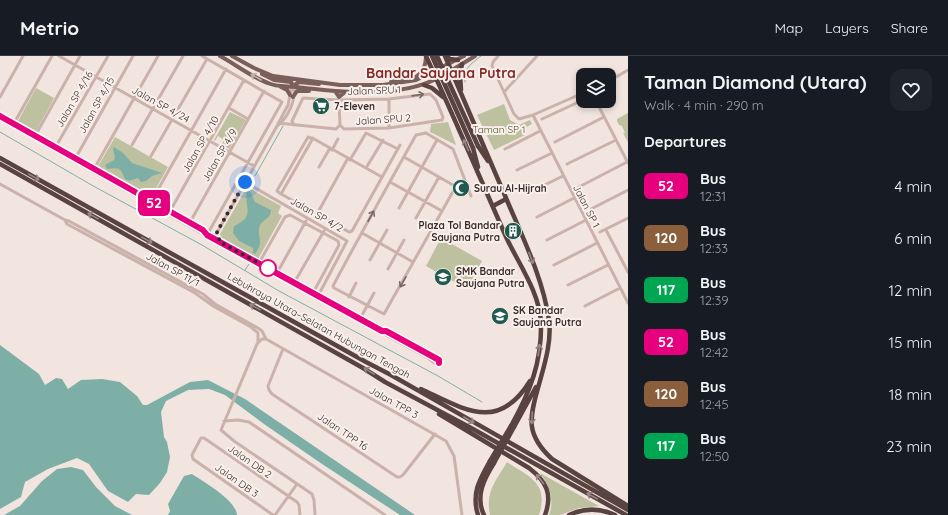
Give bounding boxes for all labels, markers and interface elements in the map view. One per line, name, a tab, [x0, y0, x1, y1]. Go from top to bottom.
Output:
text: Metrio	[20, 16, 79, 40]
text: Map	[774, 19, 803, 37]
text: Layers	[825, 19, 869, 37]
text: Share	[891, 19, 928, 37]
district label: Bandar Saujana Putra	[366, 64, 516, 82]
street label: Jalan SP 4/16	[53, 68, 96, 130]
map controls	[576, 68, 616, 108]
button: layers	[576, 68, 616, 108]
button: heart	[890, 69, 932, 111]
text: Taman Diamond (Utara)	[644, 70, 867, 94]
one-way arrow	[250, 72, 262, 80]
street label: Jalan SP 4/15	[76, 75, 117, 136]
street label: Jalan SP 4/24	[130, 83, 192, 126]
street label: Jalan SPU 1	[347, 83, 401, 98]
one-way arrow	[411, 91, 424, 99]
supermarket icon: 7-Eleven	[311, 96, 331, 116]
text: Walk · 4 min · 290 m	[644, 97, 764, 113]
place label: 7-Eleven	[334, 100, 375, 113]
street label: Jalan SPU 2	[355, 111, 412, 128]
street label: Jalan SP 4/10	[179, 114, 222, 175]
park label: Taman SP 1	[473, 123, 525, 136]
street label: Jalan SP 4/9	[199, 126, 240, 184]
text: Departures	[644, 132, 726, 151]
one-way arrow	[461, 139, 469, 151]
text: Bus	[700, 169, 726, 188]
your location	[235, 172, 255, 192]
one-way arrow	[28, 174, 40, 181]
text: 52	[658, 177, 674, 195]
text: 4 min	[894, 177, 932, 196]
mosque icon: Surau Al-Hijrah	[451, 178, 471, 198]
place label: Surau Al-Hijrah	[474, 182, 547, 195]
street label: Jalan SP 1	[570, 182, 603, 230]
text: 12:31	[700, 188, 726, 204]
line badge: 52	[136, 190, 172, 216]
text: 52	[146, 194, 162, 212]
street label: Jalan SP 4/2	[288, 194, 346, 235]
one-way arrow	[368, 210, 376, 222]
one-way arrow	[87, 212, 99, 220]
place label: Plaza Tol Bandar Saujana Putra	[419, 219, 501, 244]
building icon: Plaza Tol Bandar Saujana Putra	[503, 221, 523, 241]
text: Bus	[700, 221, 726, 240]
text: 120	[655, 229, 677, 247]
text: 6 min	[894, 229, 932, 248]
one-way arrow	[141, 237, 153, 245]
text: 12:33	[700, 240, 728, 256]
street label: Jalan SP 11/1	[144, 249, 202, 289]
one-way arrow	[527, 251, 535, 263]
unlabelled marker	[259, 259, 277, 277]
place label: SMK Bandar Saujana Putra	[456, 265, 525, 290]
school or university icon: SMK Bandar Saujana Putra	[433, 267, 453, 287]
street label: Lebuhraya Utara–Selatan Hubungan Tengah	[225, 270, 412, 381]
text: Bus	[700, 273, 726, 292]
one-way arrow	[398, 276, 406, 288]
text: 117	[657, 281, 675, 299]
text: 12 min	[888, 281, 932, 300]
text: 12:39	[700, 292, 729, 308]
one-way arrow	[249, 303, 261, 311]
place label: SK Bandar Saujana Putra	[513, 304, 582, 329]
school or university icon: SK Bandar Saujana Putra	[490, 306, 510, 326]
text: Bus	[700, 325, 726, 344]
text: 52	[658, 333, 674, 351]
text: 15 min	[889, 333, 932, 352]
one-way arrow	[535, 344, 543, 357]
text: 12:42	[700, 344, 729, 360]
one-way arrow	[363, 367, 374, 376]
text: Bus	[700, 377, 726, 396]
street label: Jalan TPP 3	[367, 384, 421, 421]
text: 120	[655, 385, 677, 403]
text: 18 min	[889, 385, 932, 404]
text: 12:45	[700, 396, 728, 412]
street label: Jalan TPP 16	[315, 410, 371, 453]
one-way arrow	[528, 411, 536, 424]
one-way arrow	[463, 416, 475, 424]
text: Bus	[700, 429, 726, 448]
text: 117	[657, 437, 675, 455]
text: 23 min	[886, 437, 932, 456]
street label: Jalan DB 2	[225, 442, 275, 482]
text: 12:50	[700, 448, 729, 464]
street label: Jalan DB 3	[212, 461, 261, 500]
one-way arrow	[536, 473, 545, 484]
one-way arrow	[586, 492, 598, 499]

